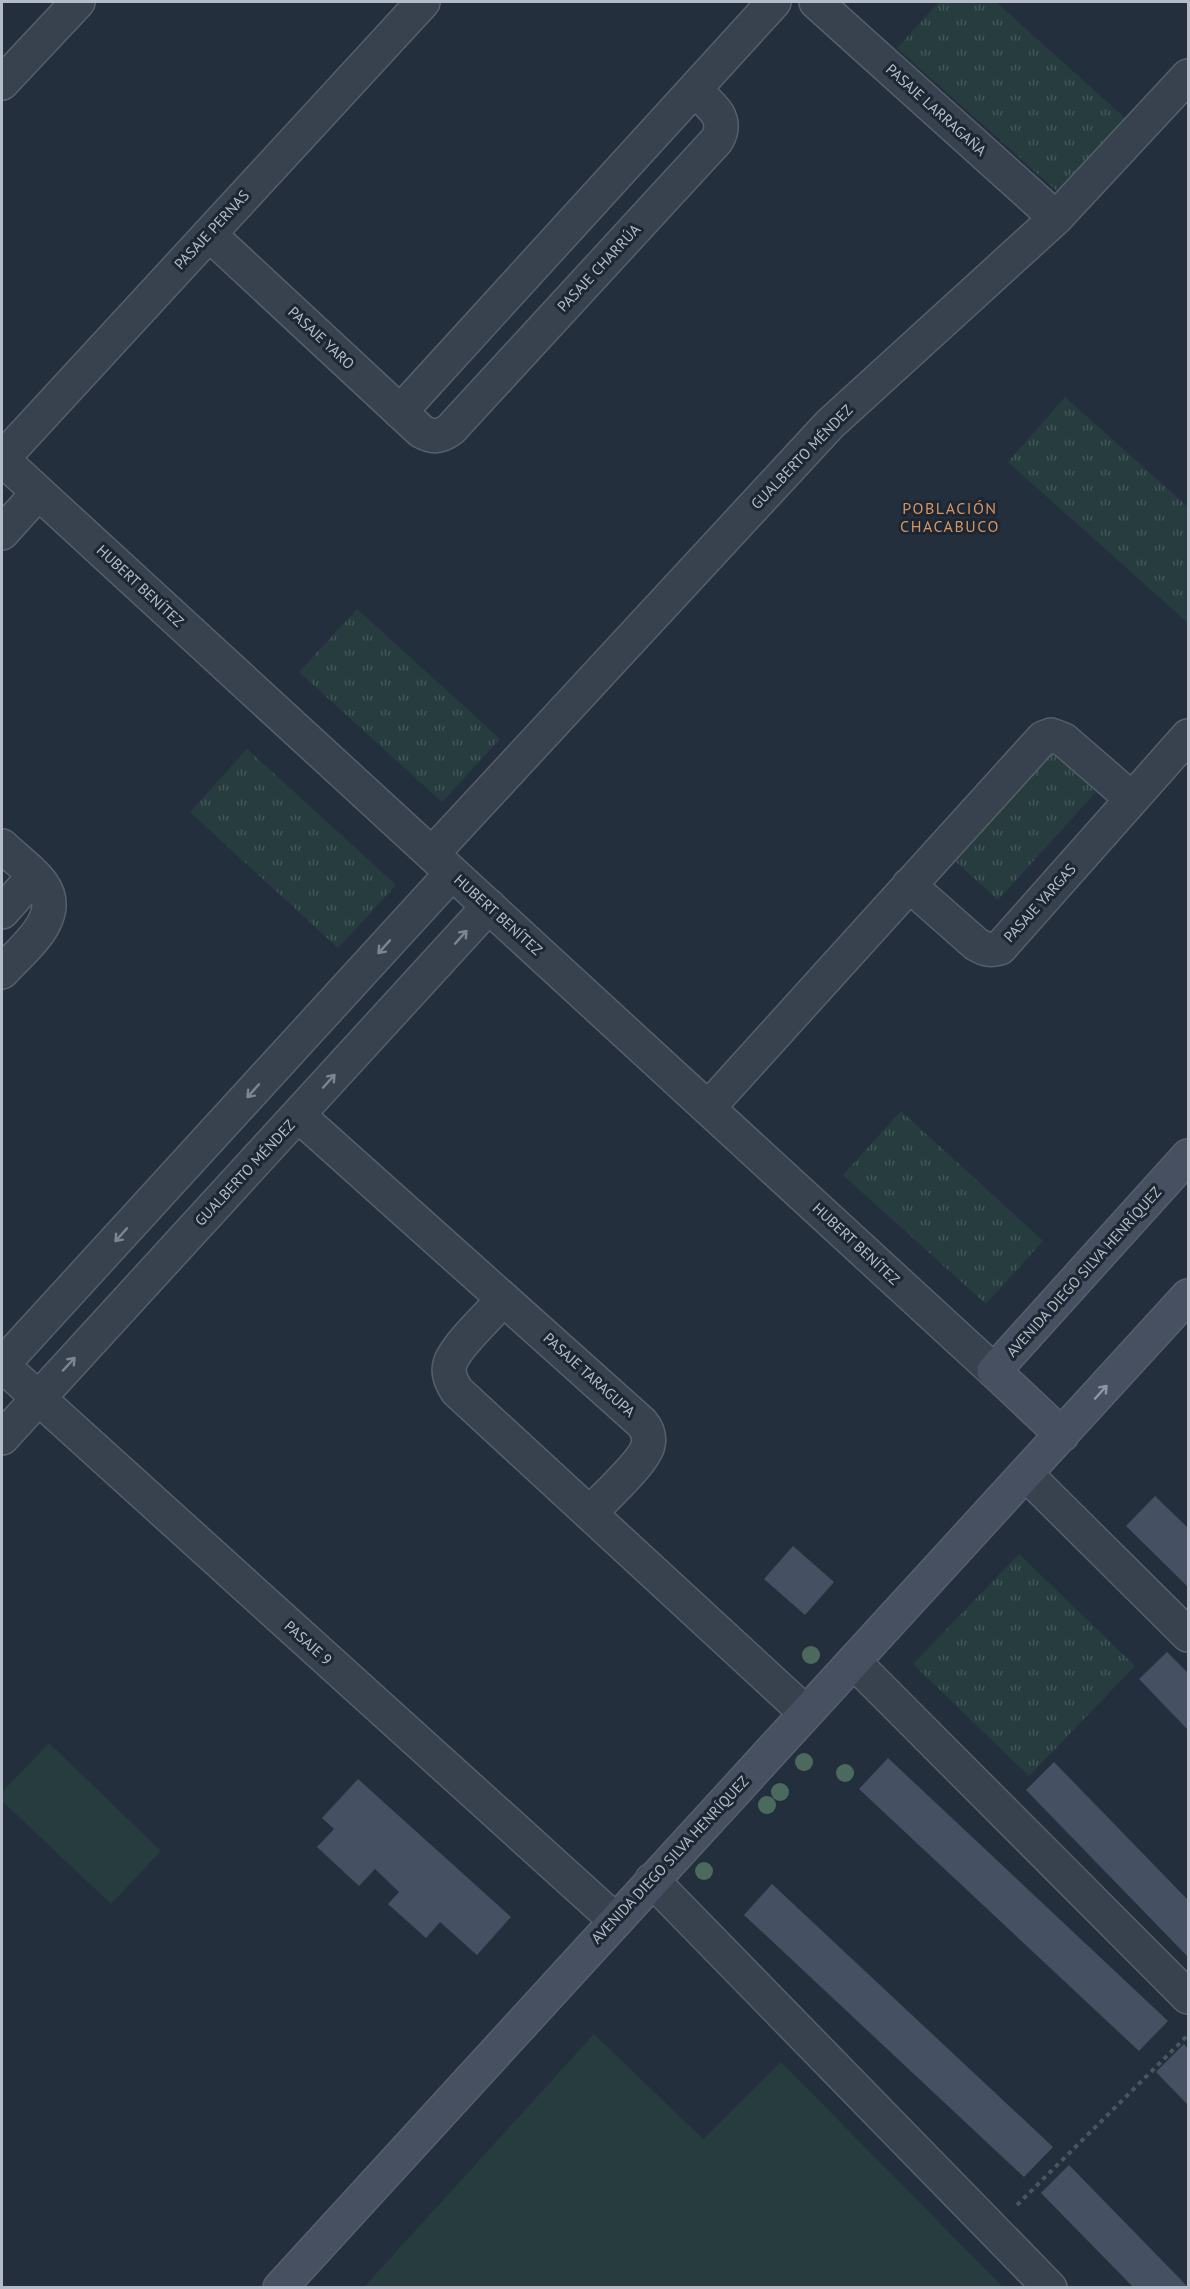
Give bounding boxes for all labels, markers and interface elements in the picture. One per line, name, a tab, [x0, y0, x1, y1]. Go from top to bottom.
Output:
street label: PASAJE LARRAGAÑA	[882, 60, 991, 160]
street label: PASAJE PERNAS	[170, 186, 253, 273]
street label: PASAJE CHARRÚA	[553, 220, 644, 316]
street label: PASAJE YARO	[284, 302, 358, 373]
street label: GUALBERTO MÉNDEZ	[747, 400, 856, 513]
district label: POBLACIÓN CHACABUCO	[900, 498, 1000, 536]
street label: HUBERT BENÍTEZ	[93, 540, 188, 631]
street label: PASAJE YARGAS	[999, 859, 1080, 946]
street label: HUBERT BENÍTEZ	[450, 870, 546, 959]
one-way arrow	[453, 930, 468, 945]
one-way arrow	[377, 940, 392, 955]
one-way arrow	[322, 1074, 336, 1089]
one-way arrow	[246, 1083, 260, 1098]
street label: GUALBERTO MÉNDEZ	[191, 1116, 299, 1230]
street label: AVENIDA DIEGO SILVA HENRÍQUEZ	[1002, 1183, 1165, 1361]
street label: HUBERT BENÍTEZ	[809, 1198, 904, 1289]
one-way arrow	[114, 1227, 128, 1242]
street label: PASAJE TARAGUPA	[539, 1328, 639, 1421]
one-way arrow	[62, 1357, 76, 1372]
one-way arrow	[1094, 1384, 1108, 1399]
street label: PASAJE 9	[281, 1616, 336, 1669]
street label: AVENIDA DIEGO SILVA HENRÍQUEZ	[587, 1772, 753, 1948]

